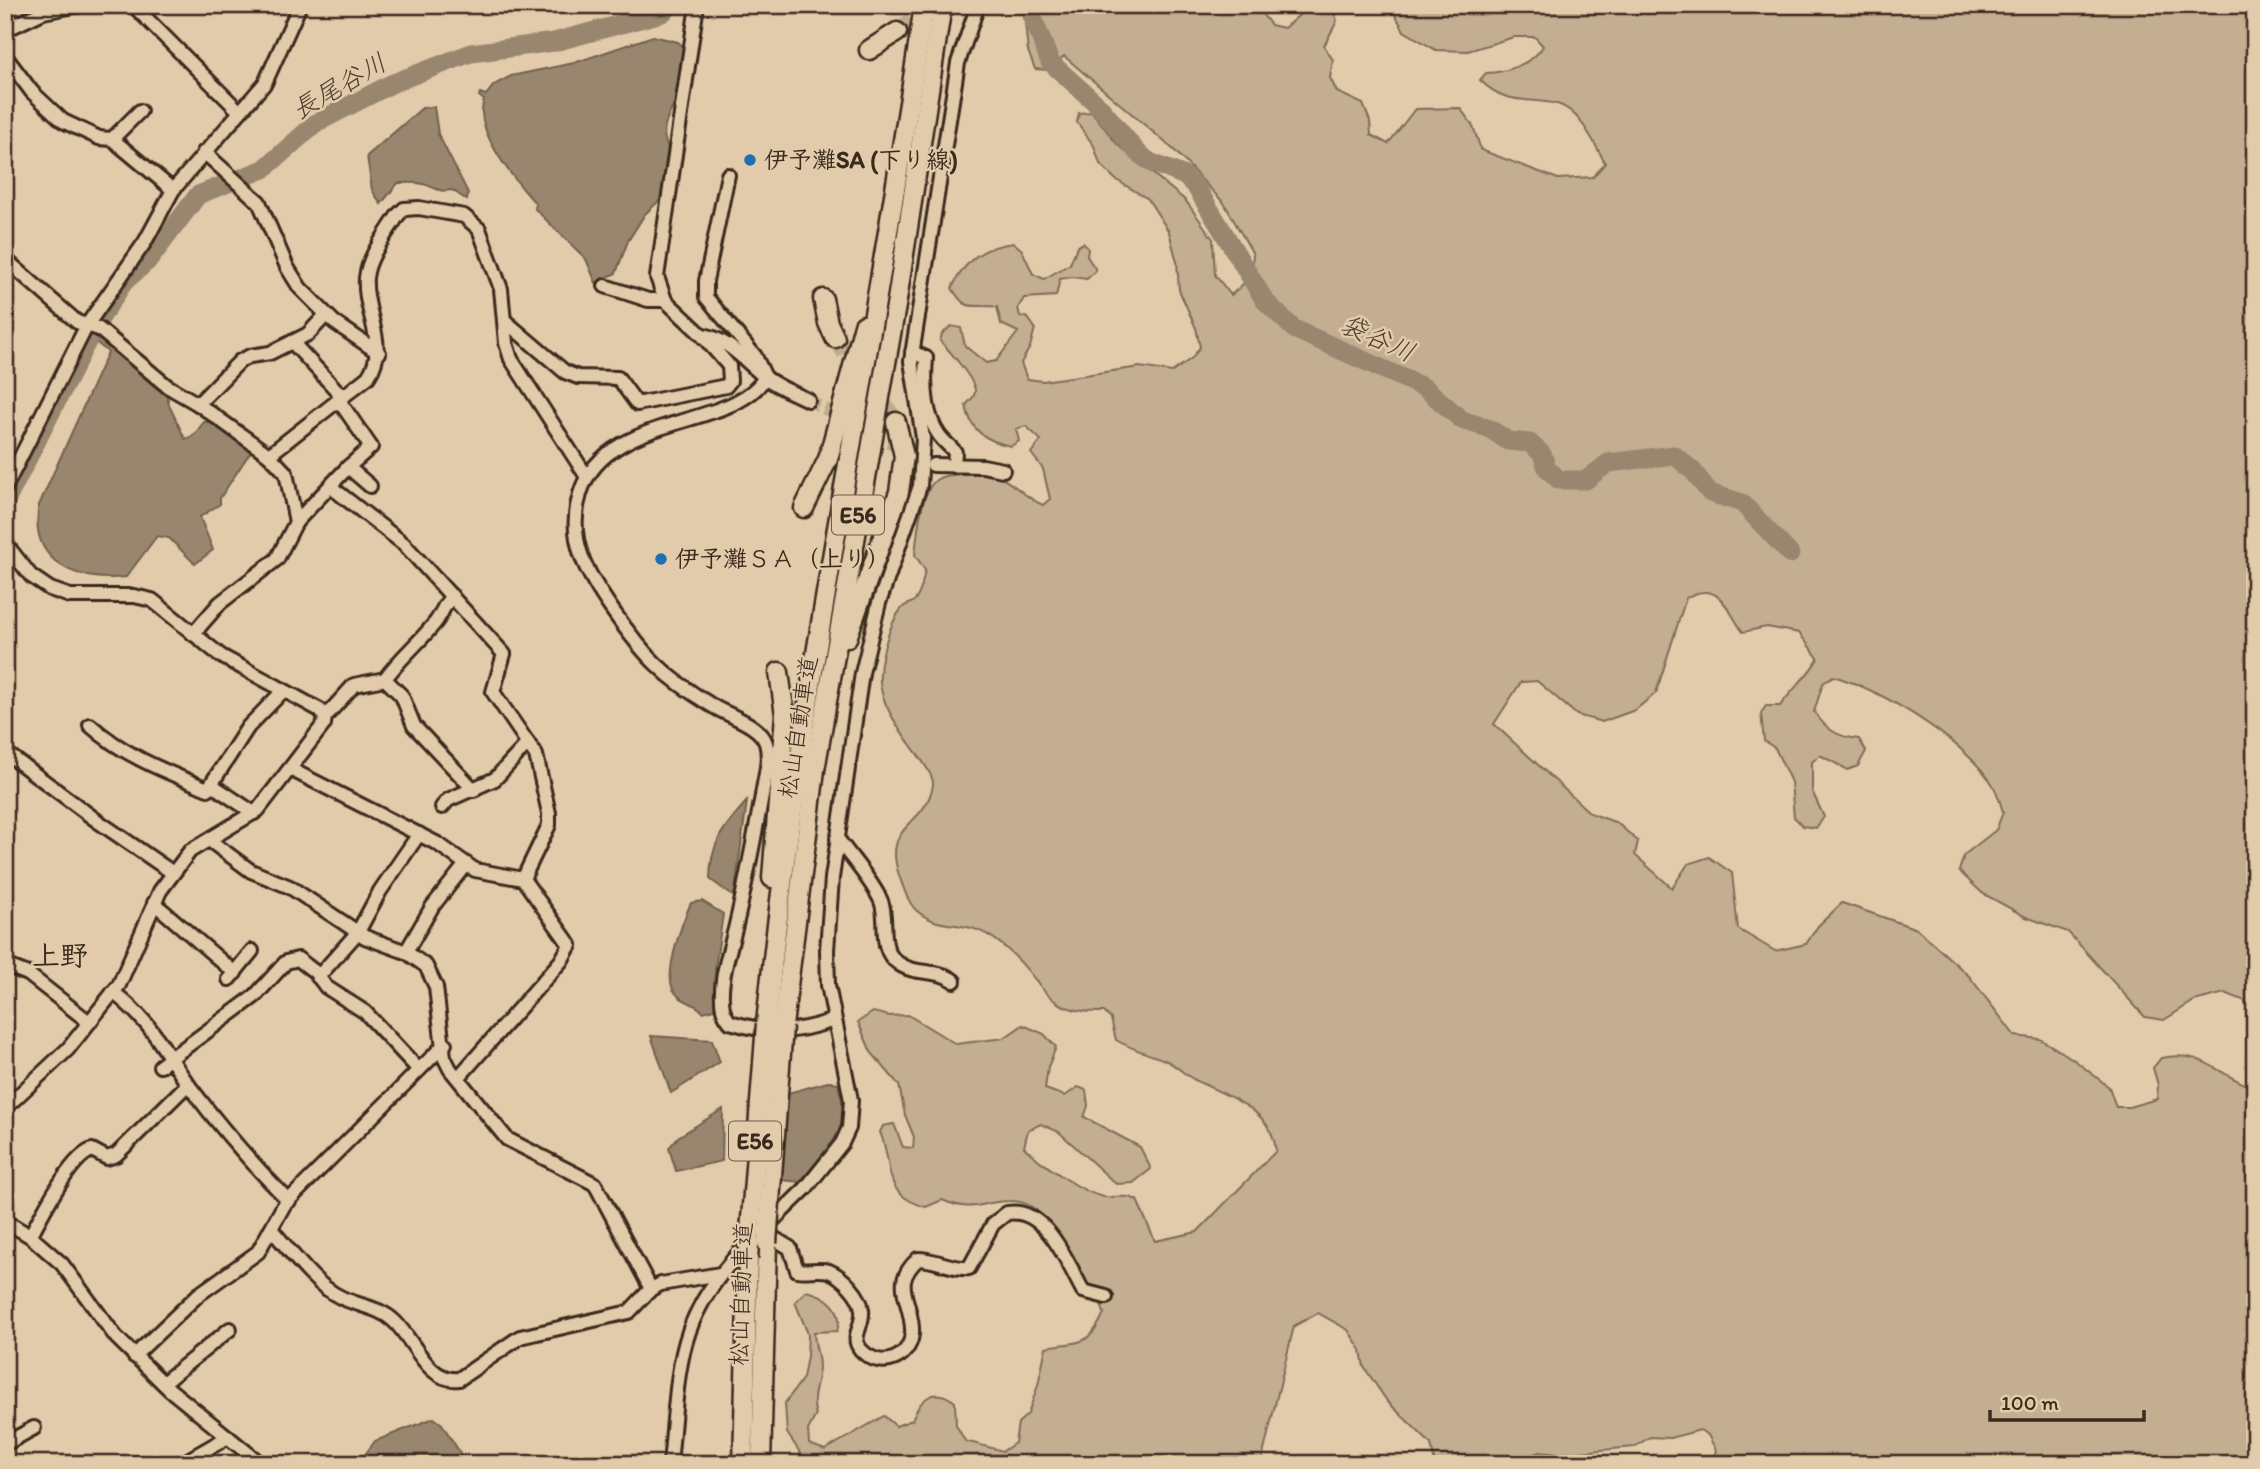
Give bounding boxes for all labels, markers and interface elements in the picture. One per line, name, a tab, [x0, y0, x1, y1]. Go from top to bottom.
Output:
water label: 長尾谷川	[286, 46, 392, 126]
place label: 伊予灘SA (下り線)	[764, 145, 958, 175]
marker: 伊予灘SA (下り線)	[742, 152, 758, 168]
water label: 袋谷川	[1336, 308, 1420, 368]
road number: E56	[832, 495, 884, 534]
place label: 伊予灘ＳＡ（上り）	[675, 544, 891, 573]
marker: 伊予灘ＳＡ（上り）	[653, 551, 669, 567]
street label: 松山自動車道	[772, 654, 823, 800]
district label: 上野	[32, 938, 88, 972]
road number: E56	[729, 1122, 781, 1160]
street label: 松山自動車道	[723, 1222, 758, 1366]
scale bar	[1990, 1378, 2144, 1422]
text: 100 m	[2001, 1390, 2059, 1415]

